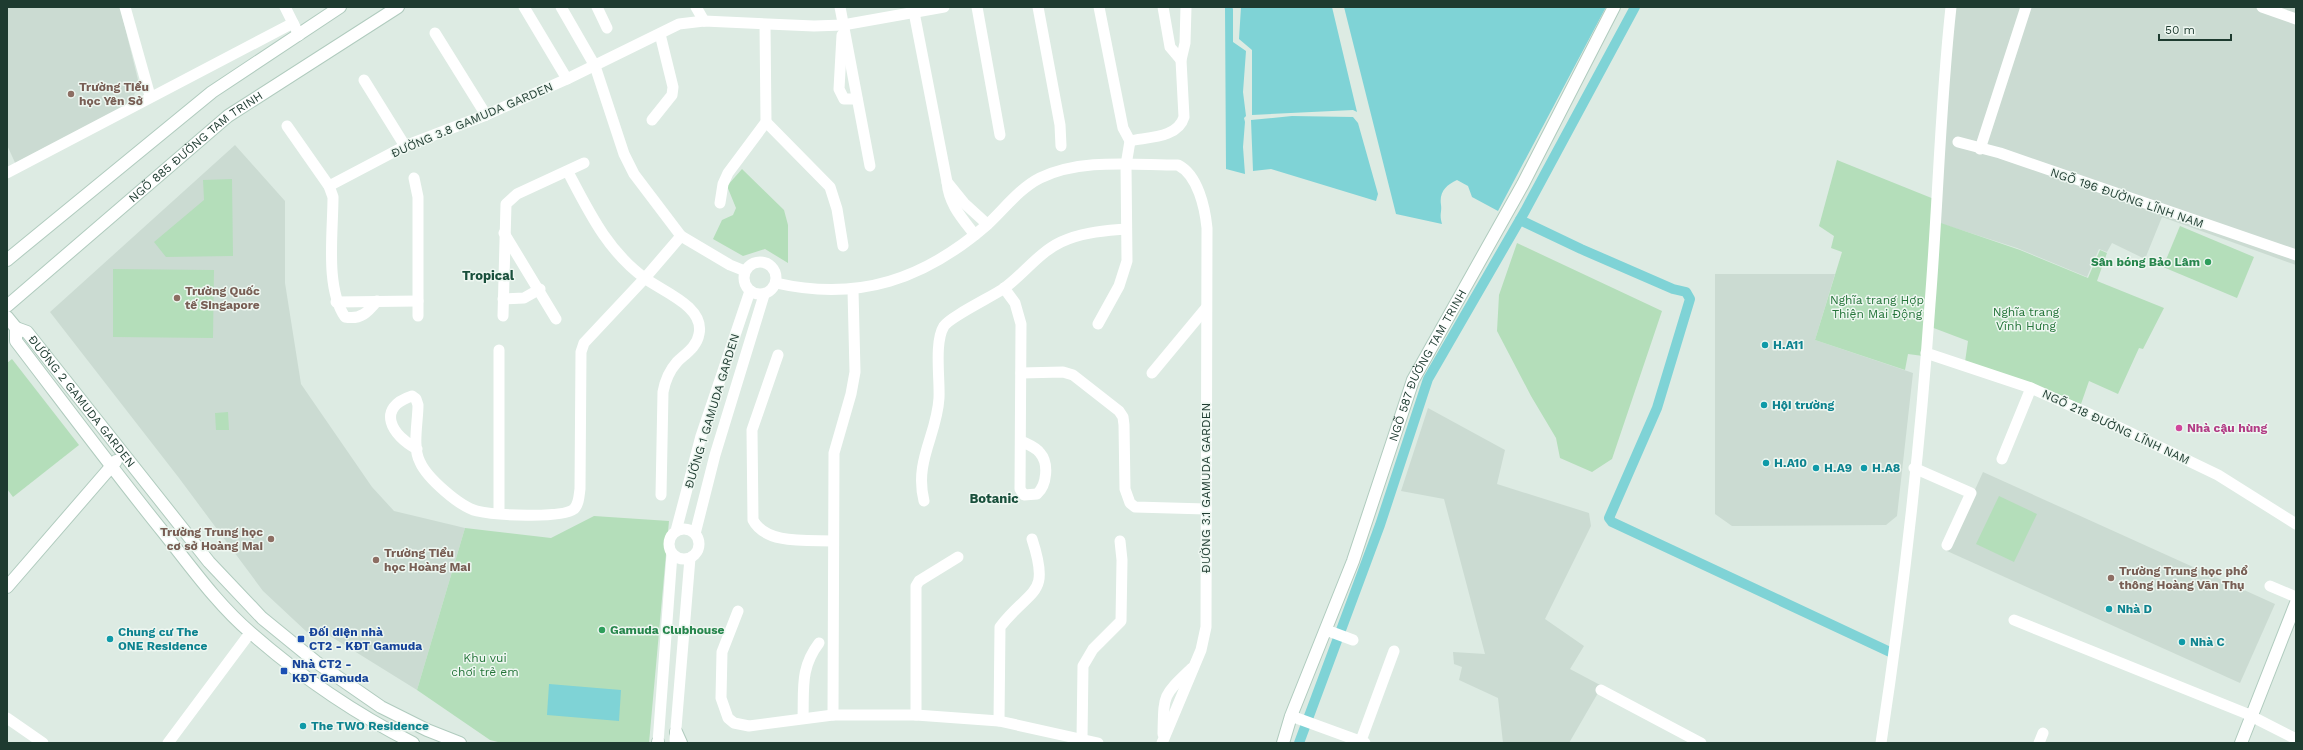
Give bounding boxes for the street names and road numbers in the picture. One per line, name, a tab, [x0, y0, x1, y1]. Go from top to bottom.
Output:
street label: ĐƯỜNG 3.8 GAMUDA GARDEN	[389, 79, 555, 161]
street label: NGÕ 885 ĐƯỜNG TAM TRINH	[126, 89, 265, 205]
street label: NGÕ 196 ĐƯỜNG LĨNH NAM	[2049, 165, 2205, 231]
street label: NGÕ 587 ĐƯỜNG TAM TRINH	[1386, 287, 1469, 443]
street label: ĐƯỜNG 1 GAMUDA GARDEN	[682, 332, 742, 490]
street label: ĐƯỜNG 2 GAMUDA GARDEN	[25, 333, 138, 470]
street label: NGÕ 218 ĐƯỜNG LĨNH NAM	[2040, 387, 2192, 467]
street label: ĐƯỜNG 3.1 GAMUDA GARDEN	[1199, 403, 1213, 573]

